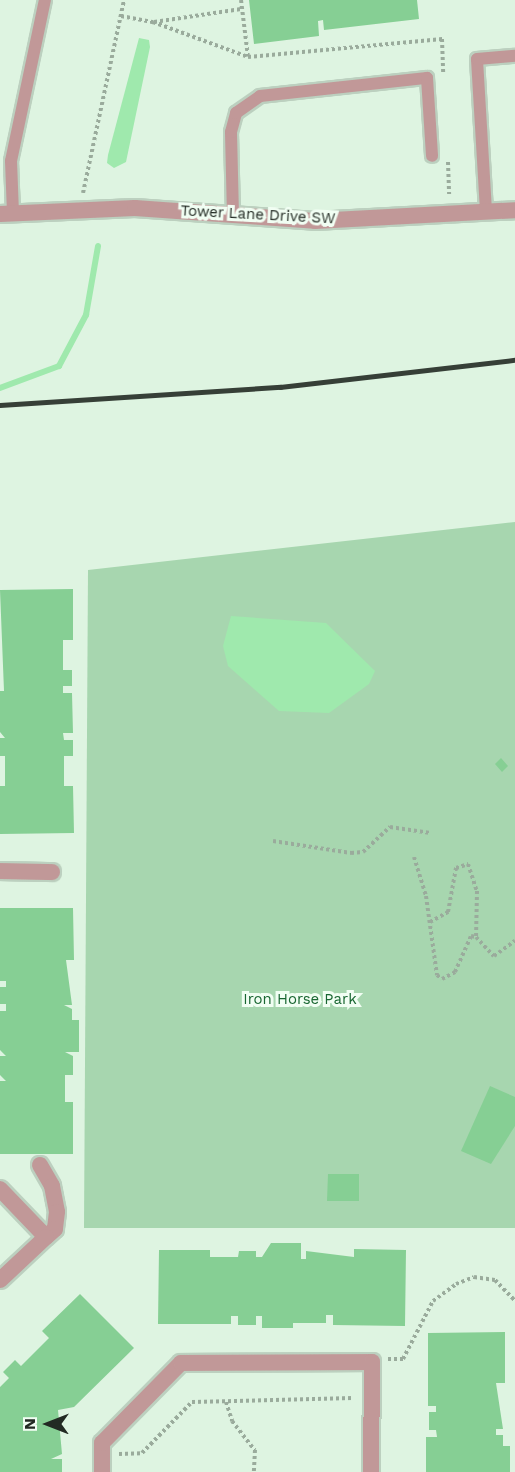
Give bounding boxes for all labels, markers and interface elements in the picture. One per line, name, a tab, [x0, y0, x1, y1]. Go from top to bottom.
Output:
street label: Tower Lane Drive SW	[180, 202, 336, 228]
park label: Iron Horse Park	[243, 991, 357, 1009]
north arrow	[18, 1394, 78, 1454]
text: N	[20, 1418, 39, 1430]

